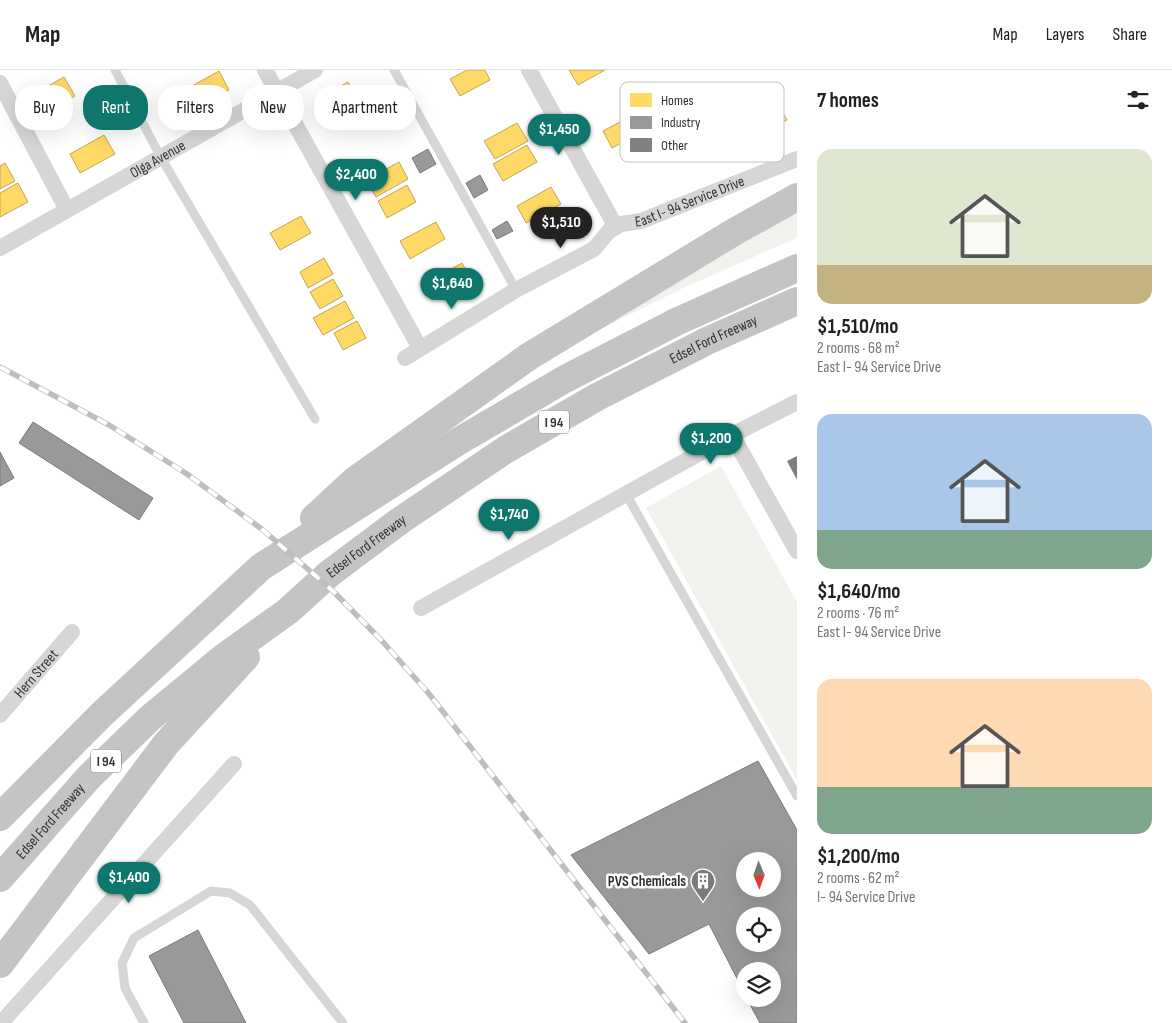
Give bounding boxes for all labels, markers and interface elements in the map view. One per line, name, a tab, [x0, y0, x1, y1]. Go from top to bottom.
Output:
text: Map	[25, 20, 60, 49]
text: Map	[993, 24, 1018, 45]
text: Layers	[1046, 24, 1085, 45]
text: Share	[1113, 24, 1147, 45]
legend	[620, 82, 784, 162]
chip: Buy	[15, 85, 73, 130]
chip: Rent	[83, 85, 148, 130]
chip: Filters	[158, 85, 232, 130]
chip: New	[242, 85, 304, 130]
chip: Apartment	[314, 85, 416, 130]
icon: filters	[1124, 86, 1152, 114]
text: 7 homes	[817, 88, 879, 113]
text: Homes	[661, 92, 694, 109]
pin: $1,450	[518, 114, 600, 156]
text: Industry	[661, 114, 701, 131]
text: $1,450	[539, 120, 579, 139]
street label: Olga Avenue	[127, 136, 189, 183]
text: Other	[661, 137, 688, 154]
pin: $2,400	[315, 158, 397, 201]
text: $2,400	[335, 165, 377, 184]
street label: East I- 94 Service Drive	[634, 172, 747, 232]
icon: home	[940, 181, 1030, 271]
pin: $1,510	[520, 206, 602, 249]
text: $1,510	[541, 213, 581, 232]
pin: $1,640	[411, 268, 493, 310]
text: $1,640	[431, 274, 473, 293]
street label: Edsel Ford Freeway	[667, 311, 761, 368]
text: $1,510/mo	[817, 314, 898, 339]
text: 2 rooms · 68 m²	[817, 339, 900, 358]
text: East I- 94 Service Drive	[817, 358, 941, 377]
road number: I 94	[539, 411, 569, 434]
pin: $1,200	[670, 422, 752, 465]
text: $1,200	[691, 429, 731, 448]
icon: home	[940, 446, 1030, 536]
pin: $1,740	[468, 498, 550, 541]
text: $1,740	[489, 505, 529, 524]
street label: Edsel Ford Freeway	[323, 510, 410, 582]
text: $1,640/mo	[817, 579, 900, 604]
text: 2 rooms · 76 m²	[817, 604, 899, 623]
text: East I- 94 Service Drive	[817, 623, 941, 642]
street label: Hern Street	[10, 645, 63, 702]
icon: home	[940, 711, 1030, 801]
road number: I 94	[91, 749, 121, 772]
street label: Edsel Ford Freeway	[12, 779, 89, 863]
text: $1,200/mo	[817, 844, 900, 869]
north arrow	[736, 852, 781, 898]
map controls	[736, 852, 781, 1007]
pin: $1,400	[88, 862, 170, 904]
text: $1,400	[108, 868, 150, 887]
building icon: PVS Chemicals	[690, 868, 716, 902]
text: 2 rooms · 62 m²	[817, 869, 900, 888]
place label: PVS Chemicals	[608, 872, 686, 891]
text: I- 94 Service Drive	[817, 888, 915, 907]
button: locate	[736, 907, 781, 952]
button: layers	[736, 962, 781, 1007]

